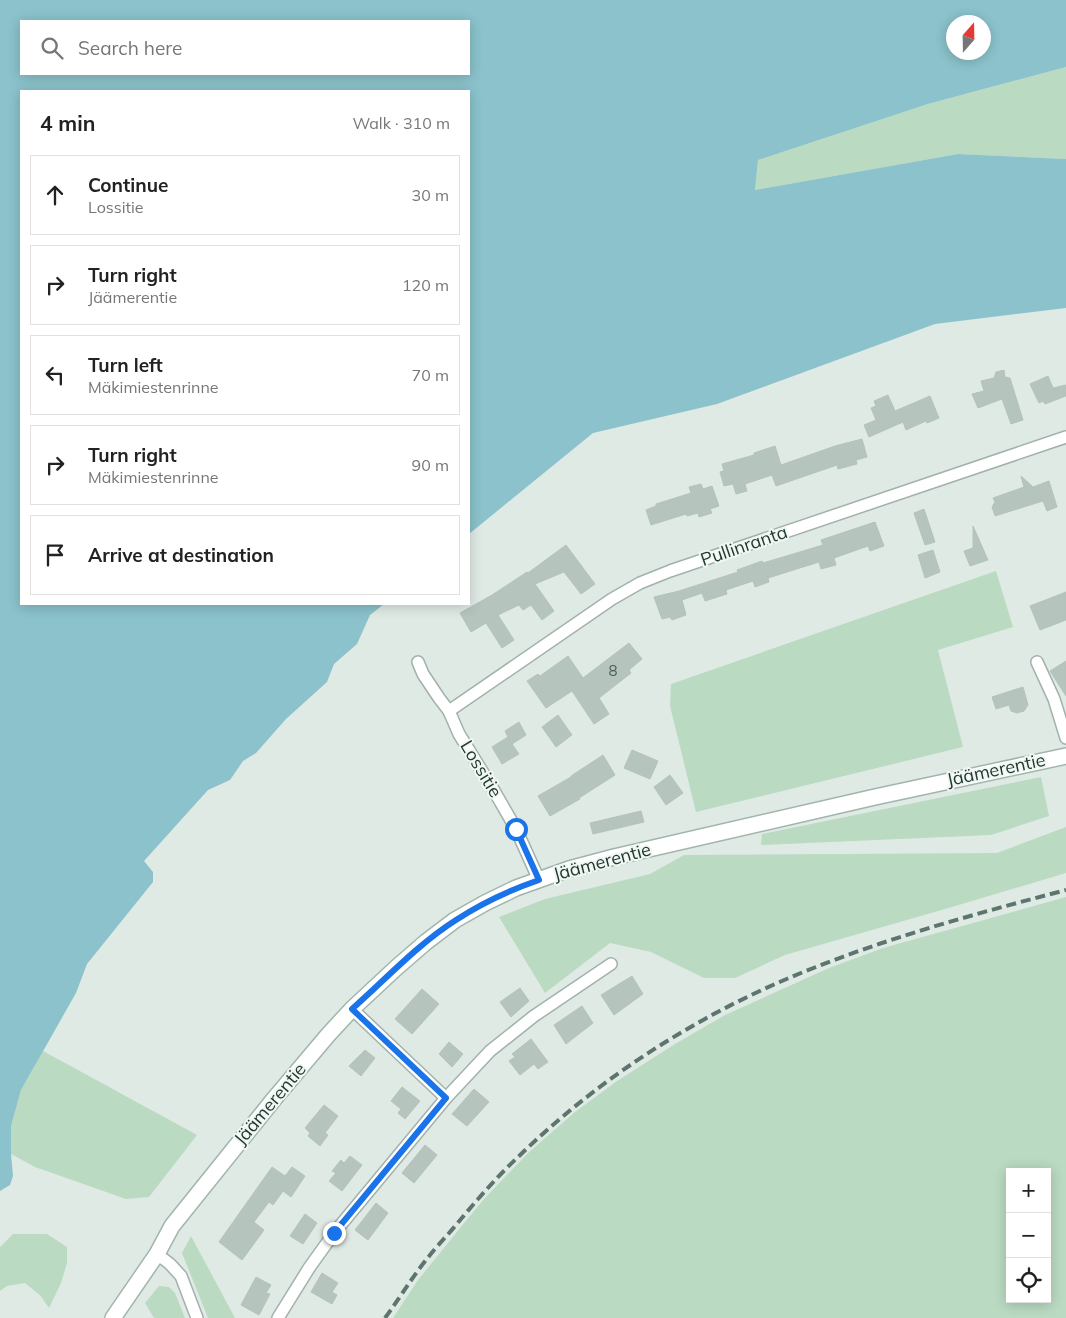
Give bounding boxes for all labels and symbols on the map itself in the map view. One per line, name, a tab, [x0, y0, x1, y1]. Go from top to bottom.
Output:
north arrow	[946, 15, 991, 60]
street label: Pullinranta	[697, 520, 790, 571]
house number: 8	[608, 661, 618, 680]
street label: Lossitie	[455, 736, 507, 801]
street label: Jäämerentie	[944, 748, 1047, 791]
route start	[505, 818, 528, 841]
street label: Jäämerentie	[550, 837, 653, 886]
street label: Jäämerentie	[229, 1058, 311, 1149]
route end	[323, 1222, 346, 1245]

